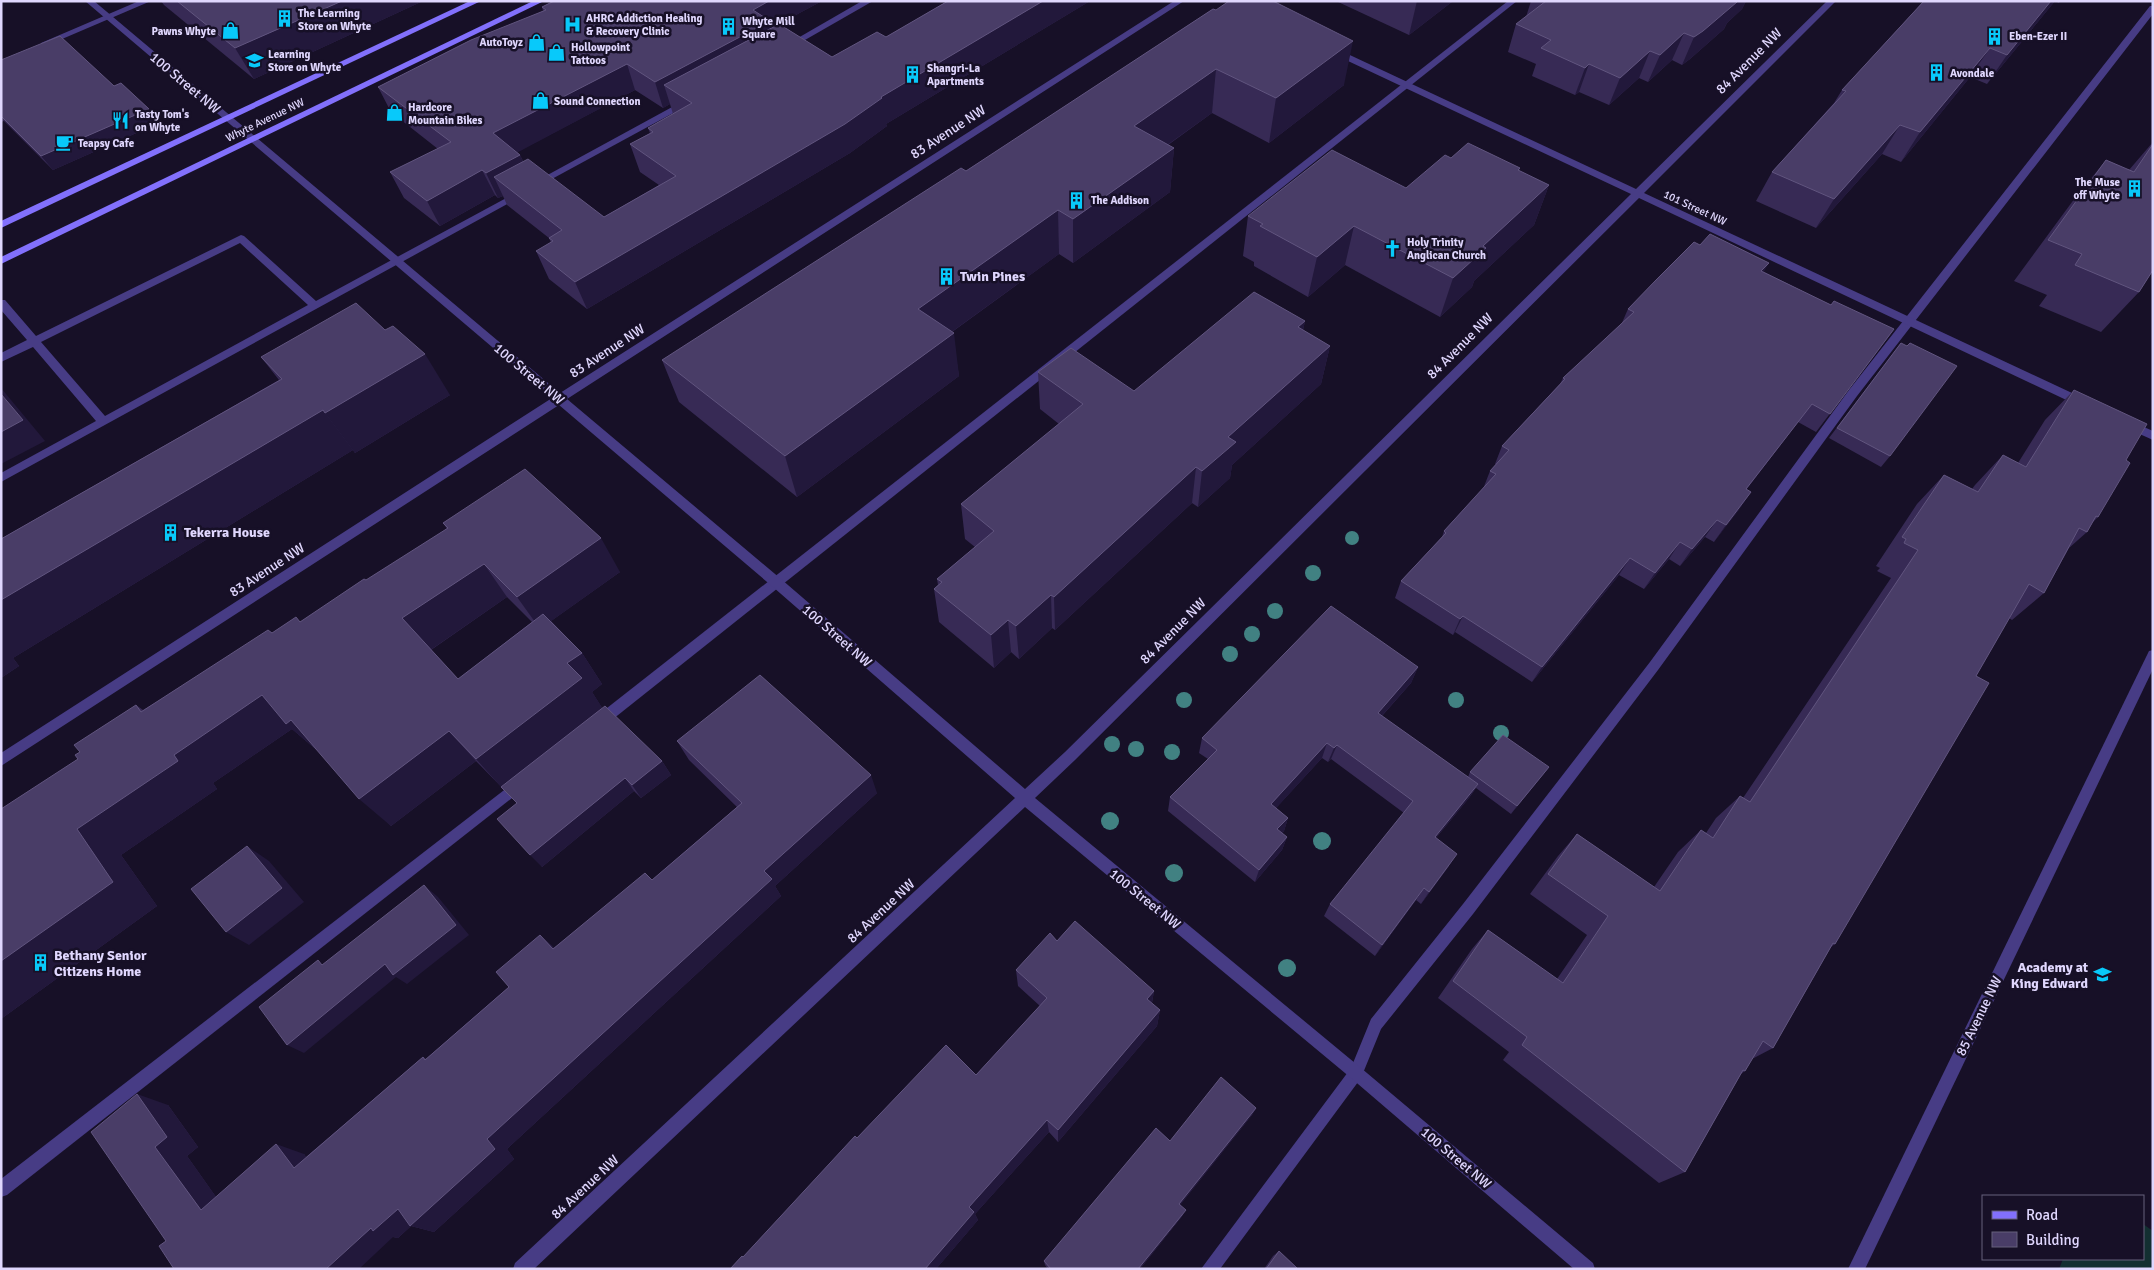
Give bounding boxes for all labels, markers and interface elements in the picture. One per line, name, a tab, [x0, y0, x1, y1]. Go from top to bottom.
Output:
place label: The Learning Store on Whyte	[298, 7, 372, 33]
building icon: The Learning Store on Whyte	[274, 9, 294, 29]
place label: AHRC Addiction Healing & Recovery Clinic	[586, 12, 702, 38]
hospital icon: AHRC Addiction Healing & Recovery Clinic	[562, 14, 582, 34]
place label: Whyte Mill Square	[742, 15, 795, 41]
building icon: Whyte Mill Square	[718, 17, 738, 37]
shop icon: Pawns Whyte	[220, 21, 240, 41]
street label: 84 Avenue NW	[1712, 24, 1786, 98]
place label: Pawns Whyte	[151, 25, 217, 38]
building icon: Eben-Ezer II	[1985, 26, 2005, 46]
place label: Eben-Ezer II	[2009, 30, 2067, 43]
shop icon: AutoToyz	[527, 32, 547, 52]
place label: AutoToyz	[480, 36, 523, 49]
place label: Hollowpoint Tattoos	[571, 41, 630, 67]
shop icon: Hollowpoint Tattoos	[547, 43, 567, 63]
place label: Learning Store on Whyte	[268, 48, 342, 74]
street label: 100 Street NW	[146, 49, 224, 117]
school or university icon: Learning Store on Whyte	[244, 50, 264, 70]
place label: Shangri-La Apartments	[927, 62, 984, 88]
building icon: Avondale	[1926, 63, 1946, 83]
building icon: Shangri-La Apartments	[903, 64, 923, 84]
place label: Avondale	[1950, 67, 1995, 80]
shop icon: Sound Connection	[530, 91, 550, 111]
street label: Whyte Avenue NW	[224, 95, 307, 145]
place label: Sound Connection	[554, 95, 641, 108]
place label: Hardcore Mountain Bikes	[408, 101, 483, 127]
street label: 83 Avenue NW	[907, 101, 989, 163]
shop icon: Hardcore Mountain Bikes	[384, 103, 404, 123]
place label: Tasty Tom's on Whyte	[135, 108, 189, 134]
restaurant icon: Tasty Tom's on Whyte	[111, 110, 131, 130]
cafe icon: Teapsy Cafe	[54, 133, 74, 153]
place label: Teapsy Cafe	[78, 137, 135, 150]
place label: The Muse off Whyte	[2073, 176, 2121, 202]
building icon: The Muse off Whyte	[2124, 178, 2144, 198]
street label: 101 Street NW	[1661, 188, 1729, 229]
building icon: The Addison	[1067, 190, 1087, 210]
place label: The Addison	[1091, 194, 1149, 207]
place label: Holy Trinity Anglican Church	[1407, 236, 1486, 262]
church icon: Holy Trinity Anglican Church	[1383, 238, 1403, 258]
building icon: Twin Pines	[936, 266, 956, 286]
place label: Twin Pines	[960, 268, 1025, 285]
street label: 84 Avenue NW	[1423, 309, 1497, 383]
street label: 83 Avenue NW	[566, 320, 648, 382]
street label: 100 Street NW	[490, 340, 568, 408]
building icon: Tekerra House	[160, 522, 180, 542]
place label: Tekerra House	[184, 524, 270, 541]
street label: 83 Avenue NW	[226, 539, 308, 601]
street label: 84 Avenue NW	[1136, 594, 1210, 668]
street label: 100 Street NW	[799, 601, 875, 671]
street label: 100 Street NW	[1106, 865, 1184, 933]
street label: 84 Avenue NW	[844, 875, 918, 947]
place label: Bethany Senior Citizens Home	[54, 947, 147, 980]
building icon: Bethany Senior Citizens Home	[30, 953, 50, 973]
place label: Academy at King Edward	[2011, 959, 2089, 992]
school or university icon: Academy at King Edward	[2092, 965, 2112, 985]
street label: 85 Avenue NW	[1952, 973, 2006, 1059]
street label: 100 Street NW	[1417, 1124, 1495, 1192]
street label: 84 Avenue NW	[548, 1151, 622, 1223]
legend	[1982, 1195, 2144, 1260]
text: Road	[2026, 1206, 2058, 1224]
text: Building	[2026, 1231, 2080, 1249]

